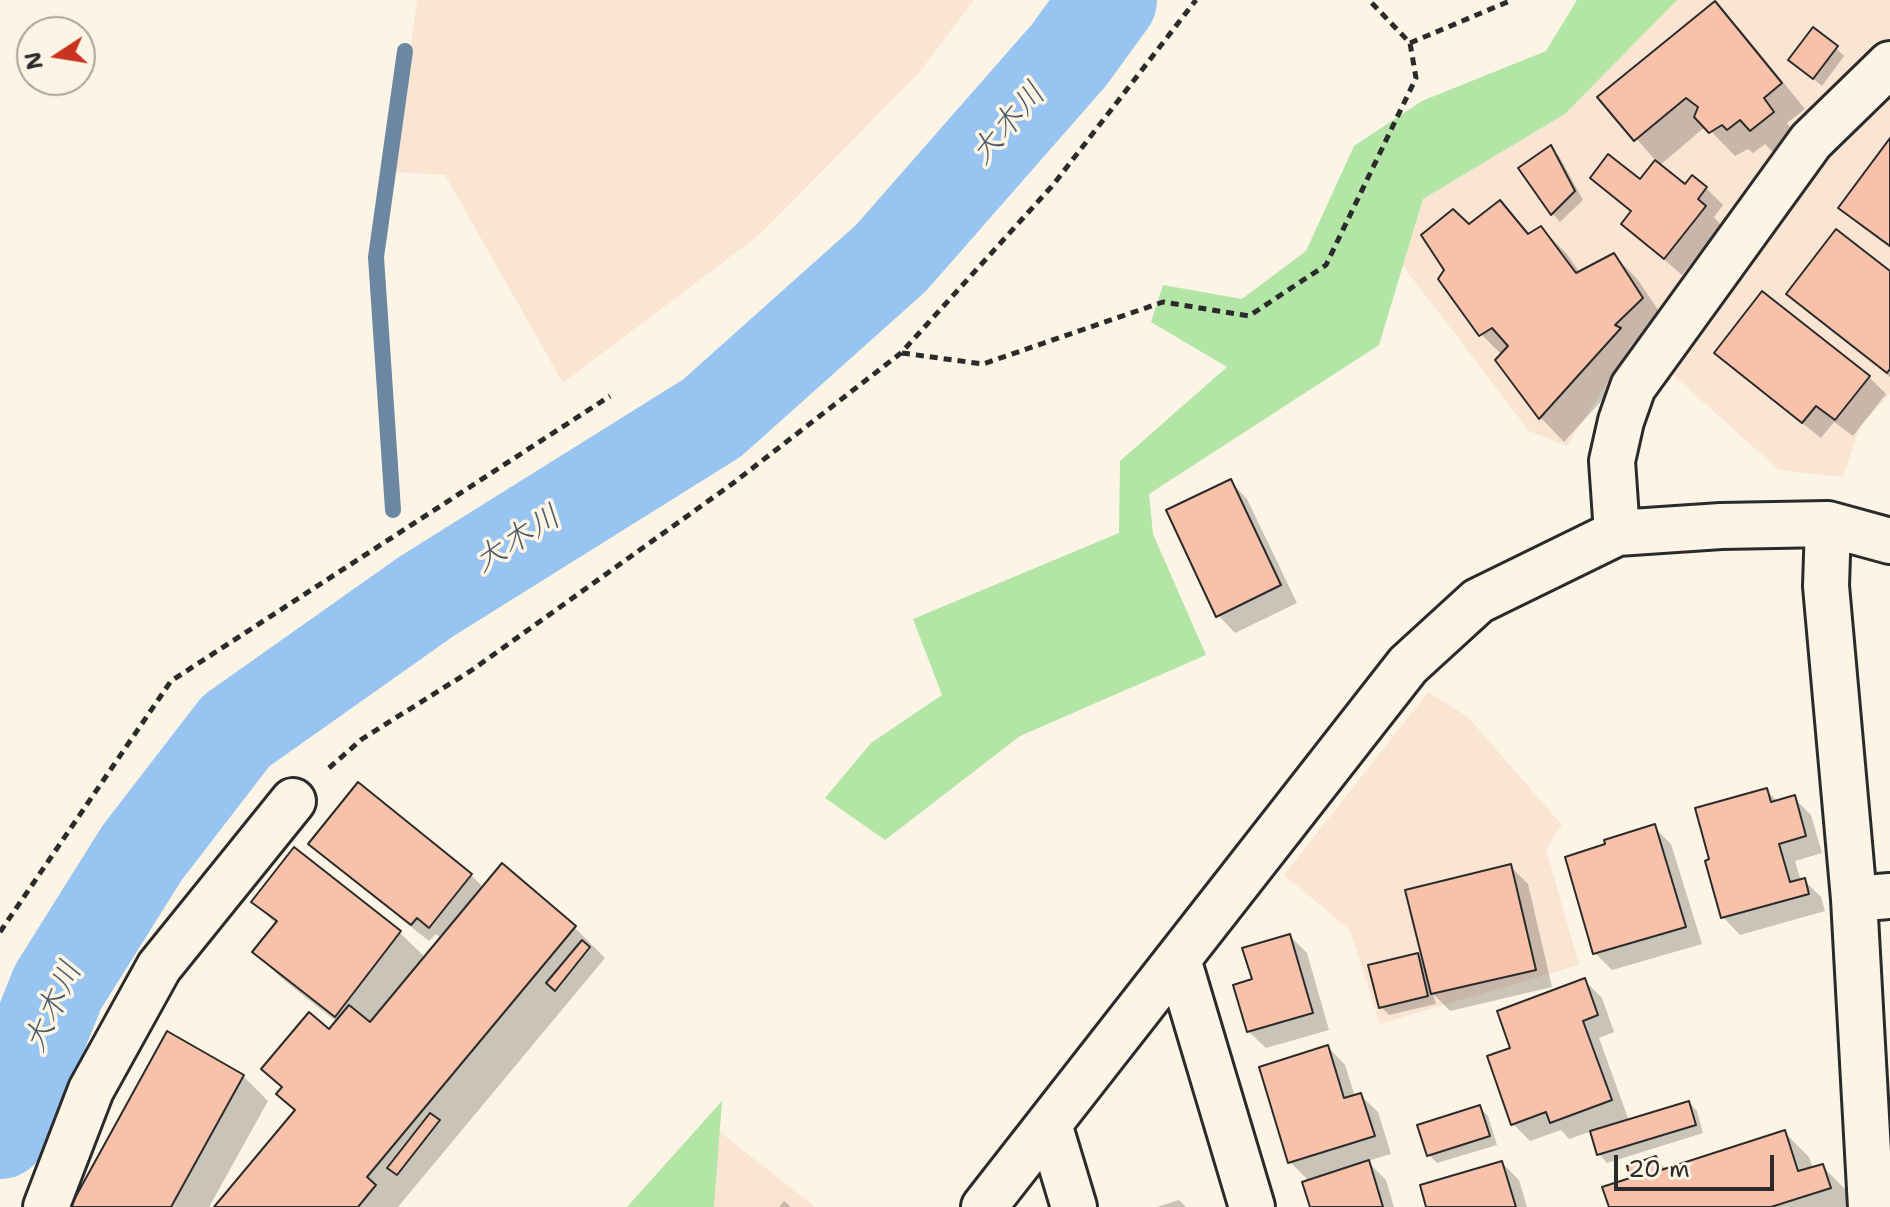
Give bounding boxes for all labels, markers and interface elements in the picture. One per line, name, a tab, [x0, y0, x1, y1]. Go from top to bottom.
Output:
north arrow	[16, 16, 96, 96]
text: N	[18, 49, 50, 72]
water label: 大木川	[963, 75, 1055, 173]
water label: 大木川	[467, 498, 569, 582]
water label: 大木川	[16, 955, 92, 1059]
scale bar	[1618, 1139, 1778, 1189]
text: 20 m	[1628, 1153, 1690, 1185]

